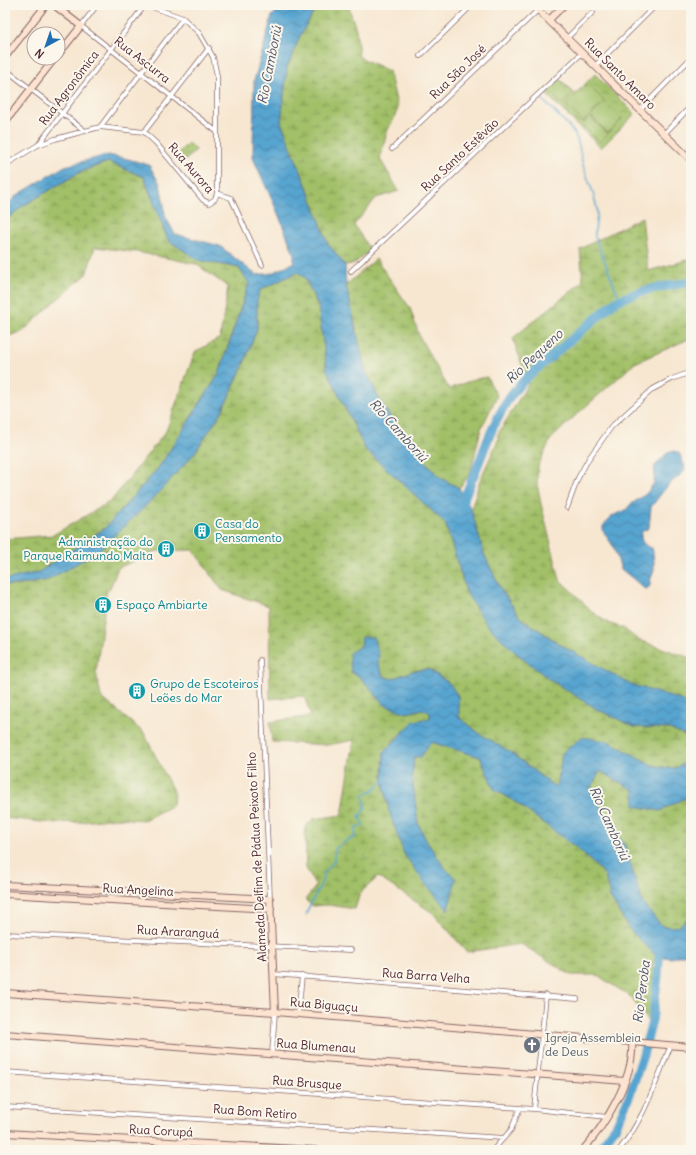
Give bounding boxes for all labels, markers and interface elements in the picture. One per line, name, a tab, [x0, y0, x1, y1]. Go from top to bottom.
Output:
water label: Rio Camboriú	[254, 23, 286, 106]
north arrow	[26, 26, 66, 66]
street label: Rua Ascurra	[111, 33, 173, 86]
street label: Rua Santo Amaro	[582, 35, 659, 113]
street label: Rua São José	[427, 41, 489, 102]
text: N	[32, 46, 47, 61]
street label: Rua Agronômica	[36, 47, 102, 128]
street label: Rua Santo Estêvão	[418, 115, 502, 194]
street label: Rua Aurora	[165, 139, 217, 196]
water label: Rio Pequeno	[502, 325, 567, 387]
water label: Rio Camboriú	[366, 395, 432, 466]
place label: Casa do Pensamento	[215, 516, 282, 545]
building icon: Casa do Pensamento	[192, 521, 212, 541]
place label: Administração do Parque Raimundo Malta	[23, 534, 153, 563]
building icon: Administração do Parque Raimundo Malta	[156, 539, 176, 559]
building icon: Espaço Ambiarte	[93, 595, 113, 615]
place label: Espaço Ambiarte	[116, 597, 207, 612]
place label: Grupo de Escoteiros Leões do Mar	[150, 676, 259, 705]
building icon: Grupo de Escoteiros Leões do Mar	[127, 681, 147, 701]
street label: Alameda Delfim de Pádua Peixoto Filho	[243, 751, 269, 962]
water label: Rio Camboriú	[586, 784, 634, 864]
street label: Rua Angelina	[102, 880, 174, 899]
street label: Rua Araranguá	[136, 922, 220, 941]
water label: Rio Peroba	[629, 959, 654, 1024]
street label: Rua Barra Velha	[381, 965, 471, 986]
street label: Rua Biguaçu	[289, 994, 359, 1015]
place label: Igreja Assembleia de Deus	[545, 1030, 641, 1059]
street label: Rua Blumenau	[276, 1035, 356, 1056]
church icon: Igreja Assembleia de Deus	[522, 1035, 542, 1055]
street label: Rua Brusque	[272, 1073, 342, 1092]
street label: Rua Bom Retiro	[212, 1101, 298, 1122]
street label: Rua Corupá	[128, 1121, 194, 1140]

